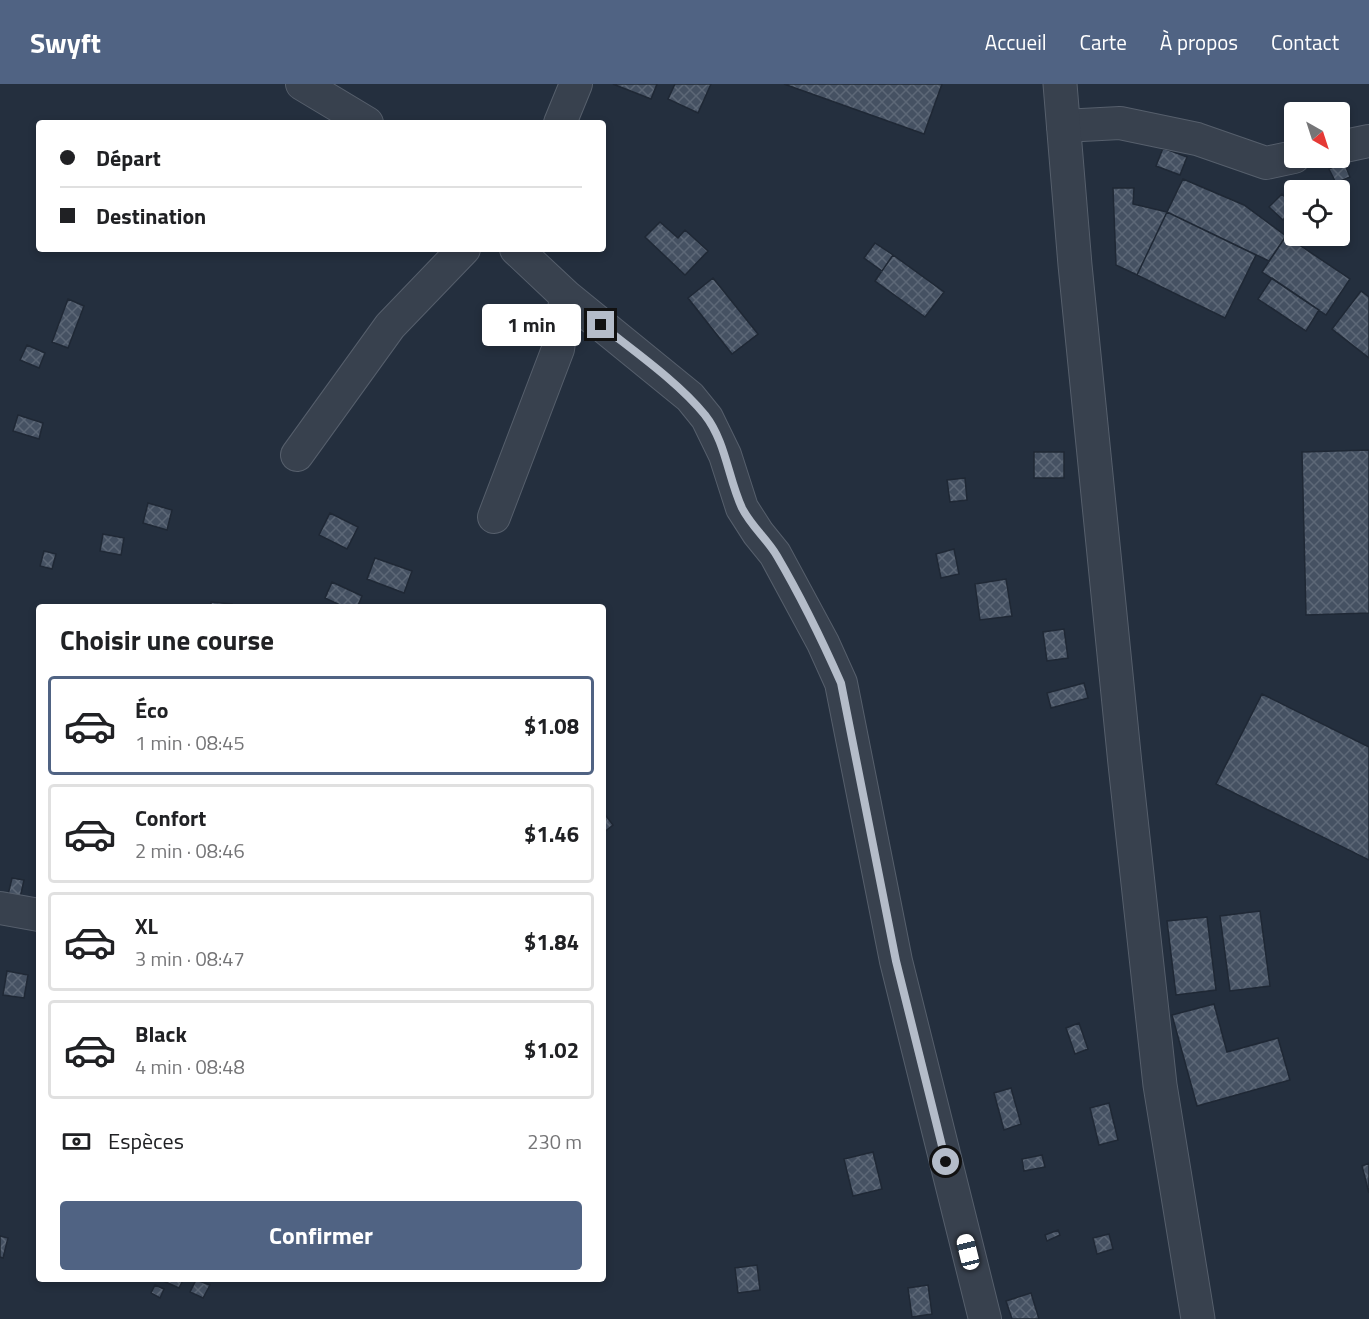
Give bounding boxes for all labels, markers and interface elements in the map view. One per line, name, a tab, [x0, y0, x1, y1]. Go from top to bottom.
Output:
text: Swyft	[30, 21, 101, 64]
text: Accueil	[985, 26, 1047, 58]
text: Carte	[1080, 26, 1127, 58]
text: À propos	[1160, 26, 1238, 58]
text: Contact	[1271, 26, 1339, 58]
north arrow	[1284, 102, 1350, 168]
map controls	[1284, 102, 1350, 246]
text: Départ	[96, 141, 161, 175]
button: locate	[1284, 180, 1350, 246]
text: Destination	[96, 199, 206, 233]
callout: 1 min	[481, 304, 580, 346]
text: 1 min	[507, 309, 556, 340]
route end	[587, 311, 614, 338]
text: Choisir une course	[60, 619, 274, 660]
text: Éco	[135, 693, 168, 727]
icon: car	[63, 699, 117, 753]
text: $1.08	[524, 709, 579, 743]
text: 1 min · 08:45	[135, 727, 245, 758]
text: Confort	[135, 801, 206, 835]
icon: car	[63, 807, 117, 861]
text: $1.46	[524, 817, 579, 851]
text: 2 min · 08:46	[135, 835, 245, 866]
text: XL	[135, 909, 158, 943]
icon: car	[63, 915, 117, 969]
text: $1.84	[524, 925, 579, 959]
text: 3 min · 08:47	[135, 943, 245, 974]
text: Black	[135, 1017, 187, 1051]
icon: car	[63, 1023, 117, 1077]
text: $1.02	[524, 1033, 579, 1067]
text: 4 min · 08:48	[135, 1051, 245, 1082]
text: Espèces	[108, 1124, 184, 1158]
icon: cash	[60, 1125, 93, 1158]
text: 230 m	[527, 1126, 582, 1157]
route start	[932, 1148, 959, 1175]
button: Confirmer	[60, 1201, 582, 1270]
car	[955, 1232, 981, 1272]

